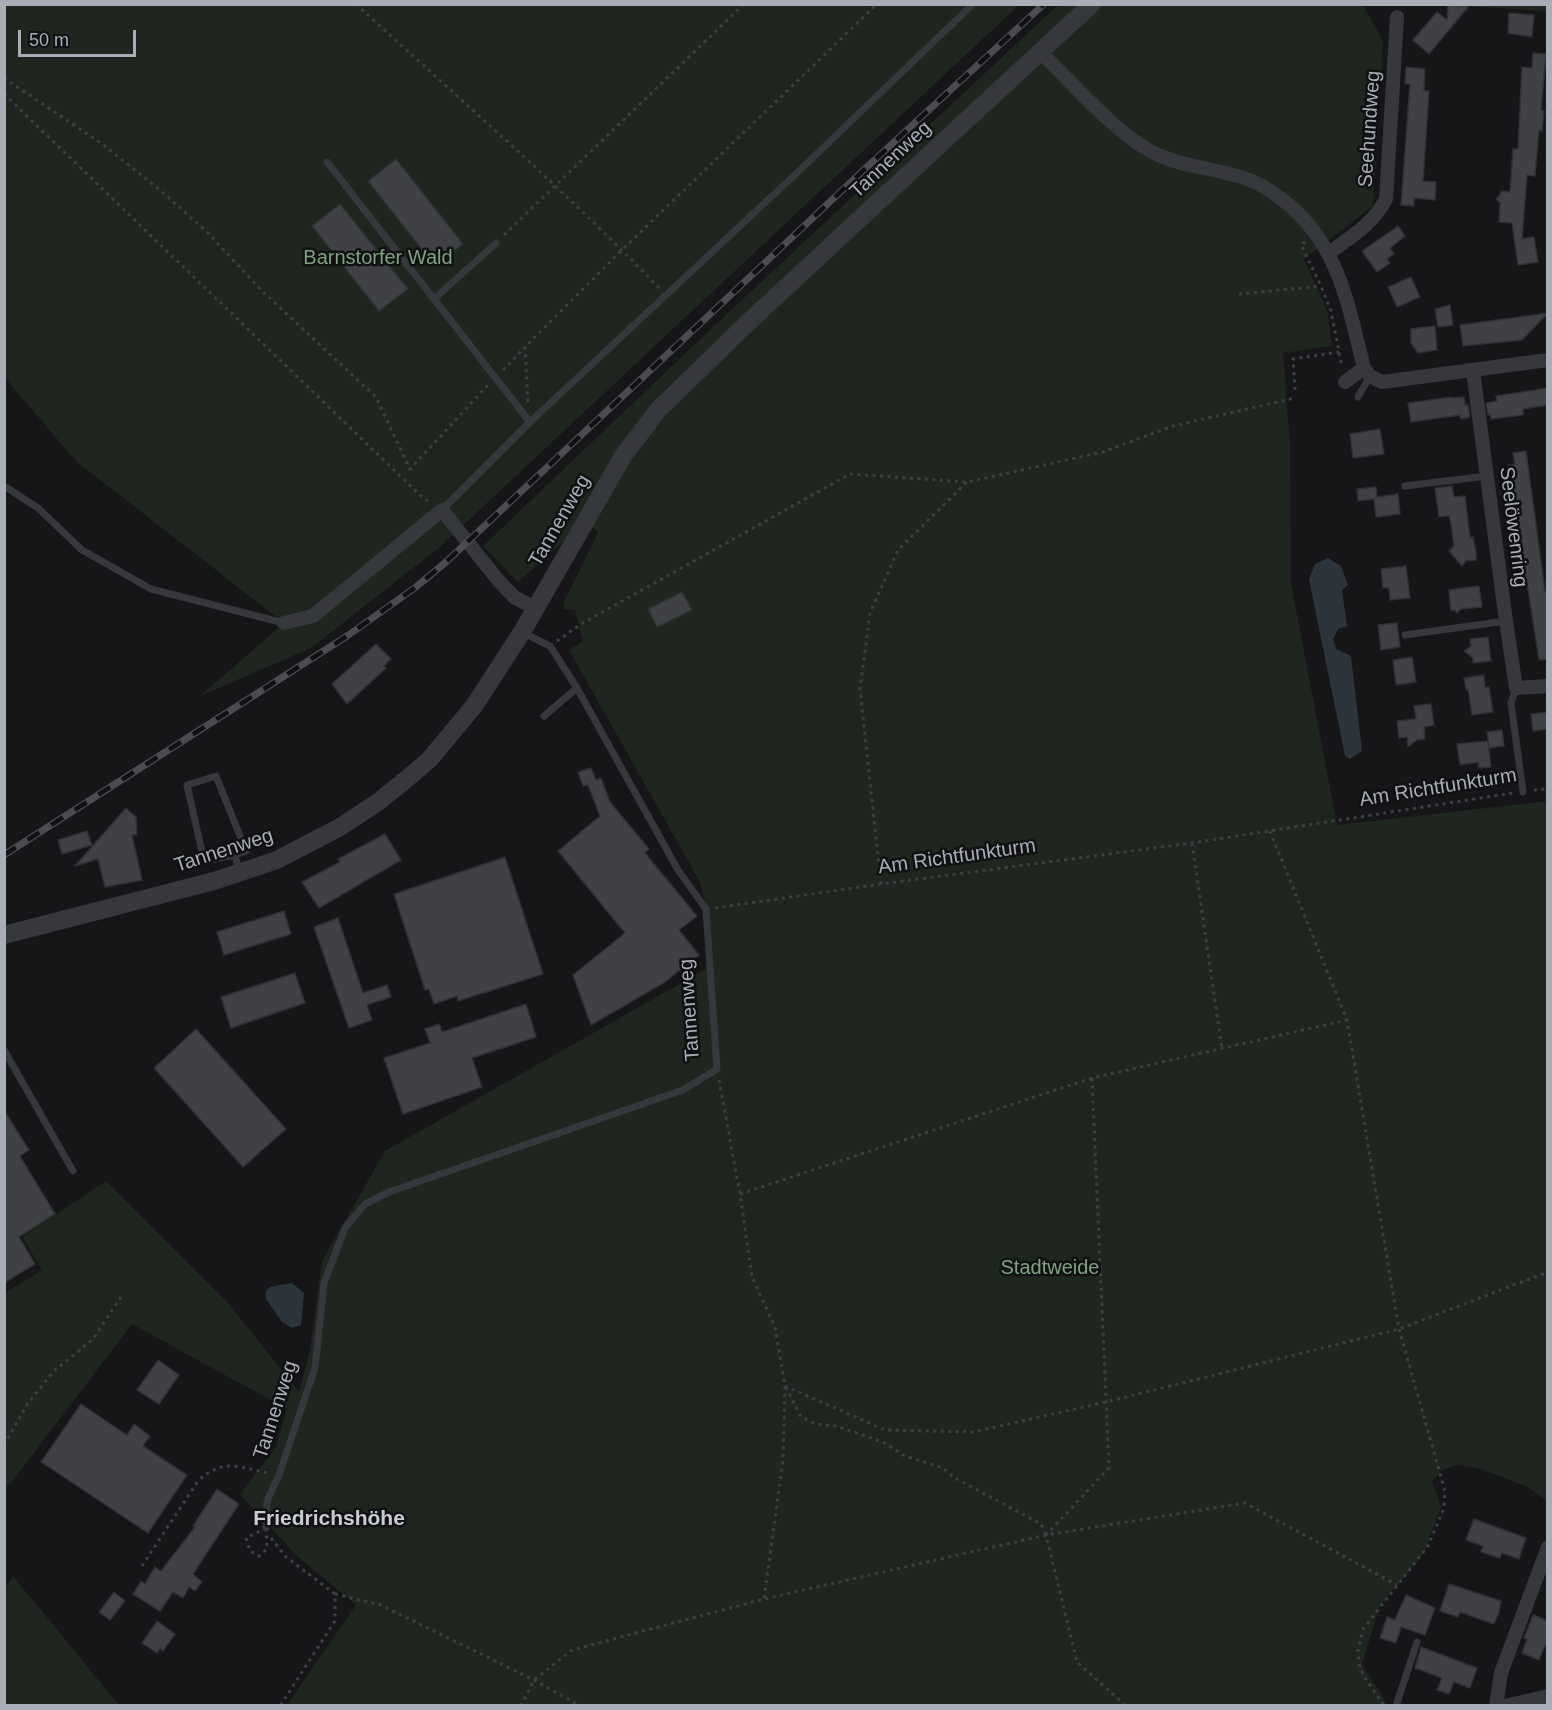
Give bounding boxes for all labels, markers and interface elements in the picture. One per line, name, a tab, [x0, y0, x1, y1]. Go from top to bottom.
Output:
scale bar	[21, 18, 140, 56]
text: 50 m	[29, 30, 69, 50]
street label: Seehundweg	[1354, 70, 1386, 188]
street label: Tannenweg	[845, 116, 937, 204]
park label: Barnstorfer Wald	[303, 246, 453, 270]
street label: Seelöwenring	[1494, 465, 1532, 589]
street label: Tannenweg	[524, 471, 596, 571]
street label: Am Richtfunkturm	[1358, 764, 1518, 812]
street label: Tannenweg	[172, 824, 276, 878]
street label: Am Richtfunkturm	[877, 834, 1037, 880]
street label: Tannenweg	[674, 958, 706, 1062]
park label: Stadtweide	[1001, 1256, 1099, 1280]
street label: Tannenweg	[249, 1358, 303, 1462]
district label: Friedrichshöhe	[253, 1506, 405, 1532]

